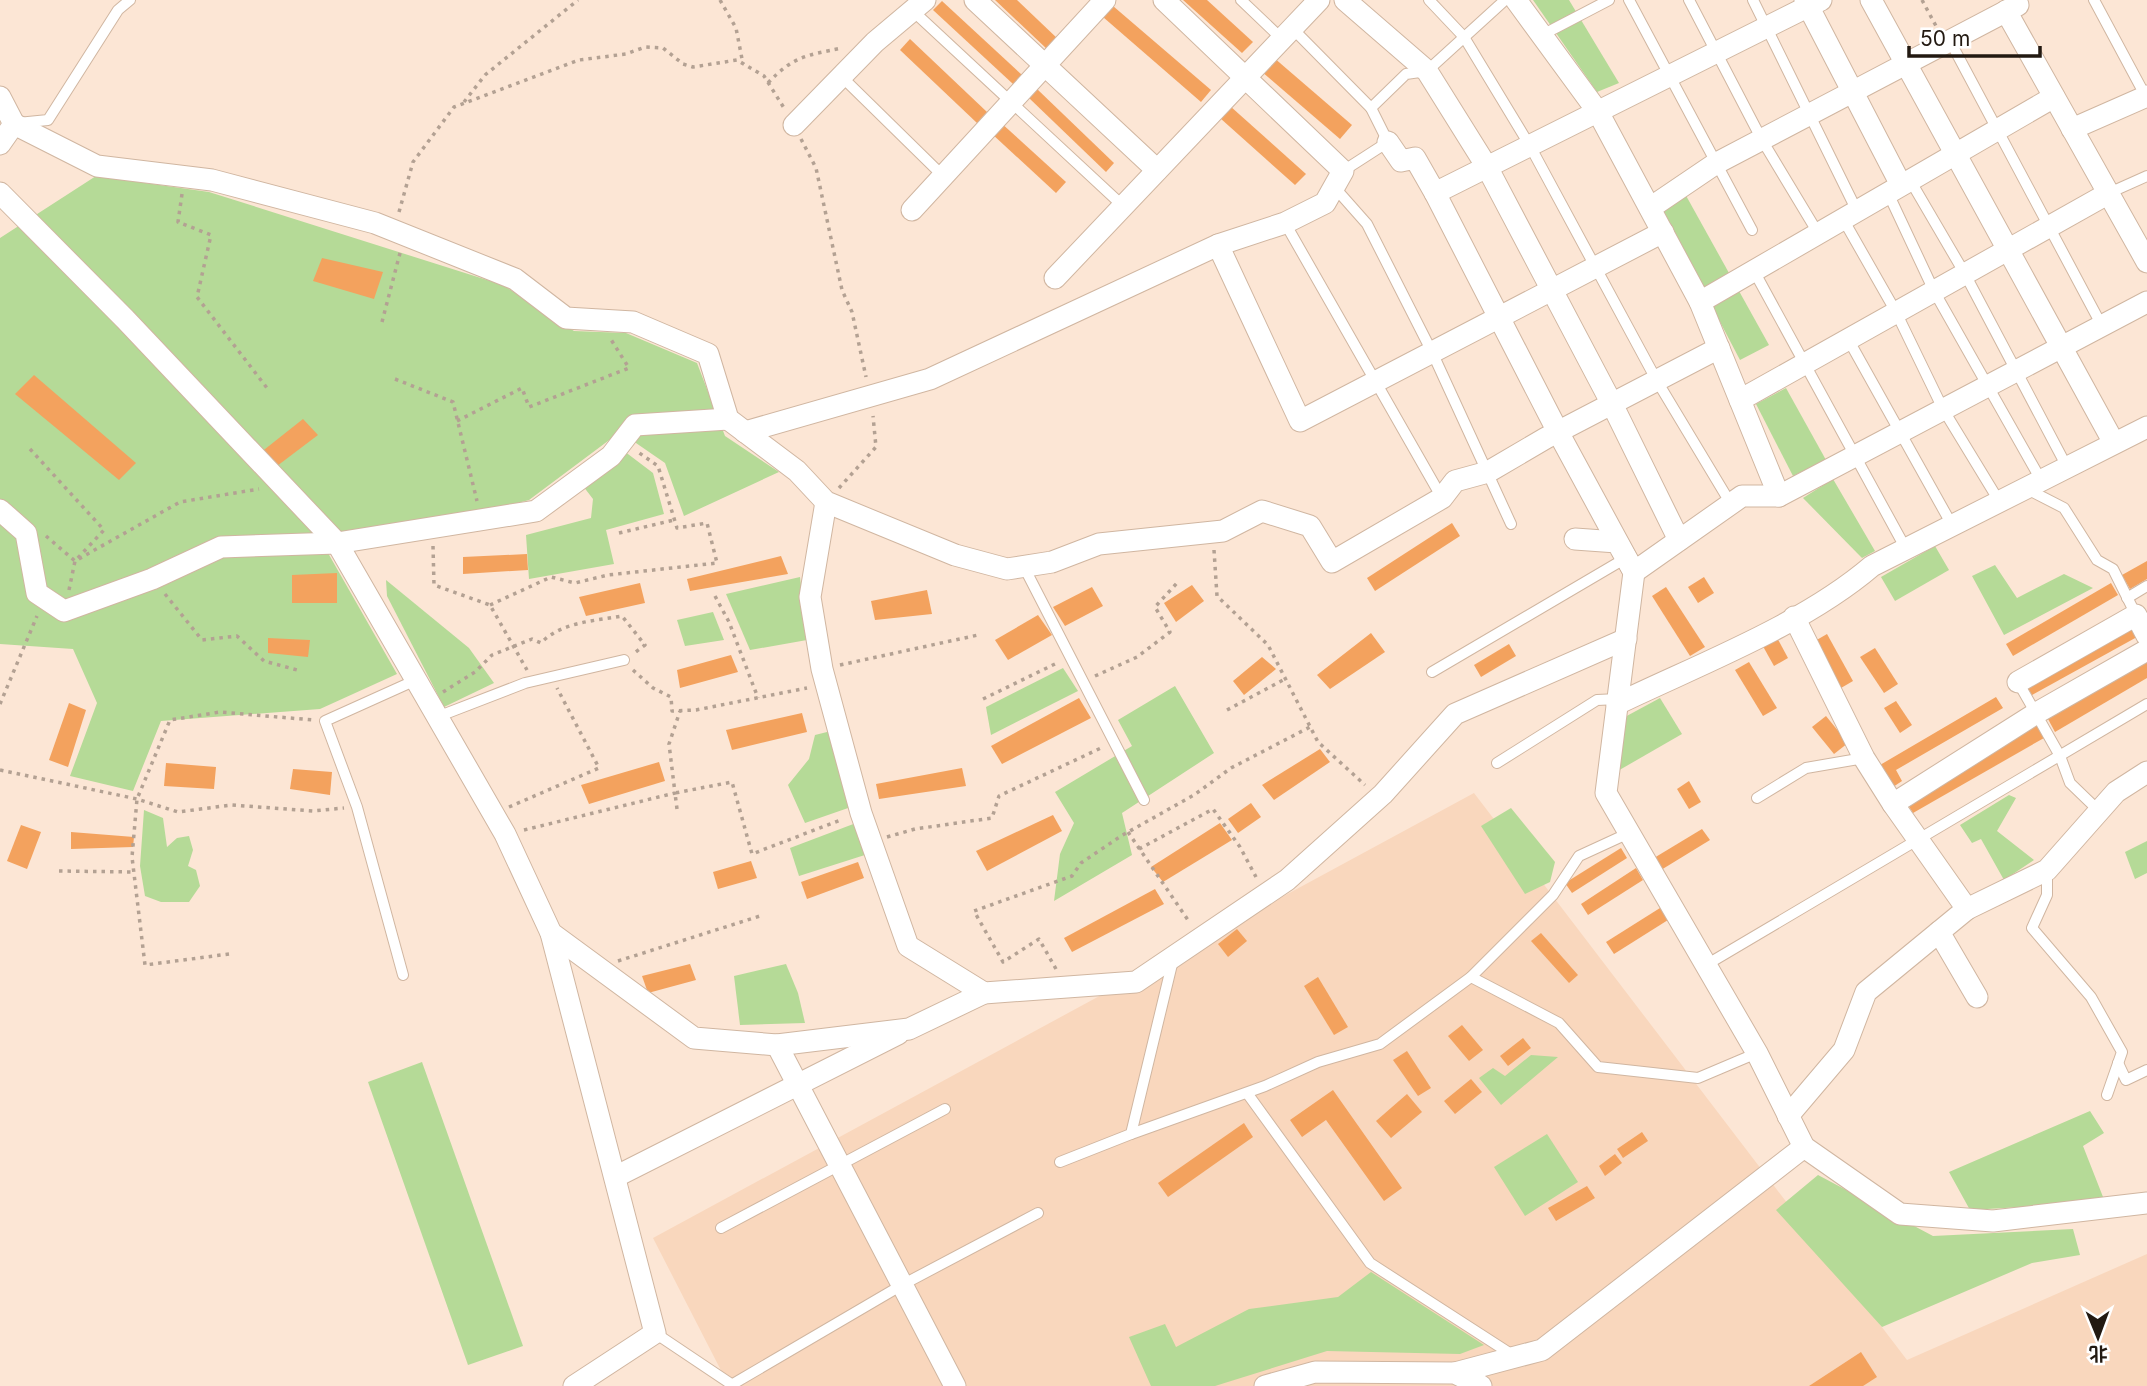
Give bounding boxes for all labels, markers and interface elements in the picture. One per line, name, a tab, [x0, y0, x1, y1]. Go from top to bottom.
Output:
scale bar	[1909, 14, 2040, 58]
text: 50 m	[1920, 26, 1970, 51]
north arrow	[2063, 1302, 2133, 1372]
text: 北	[2089, 1342, 2108, 1365]

